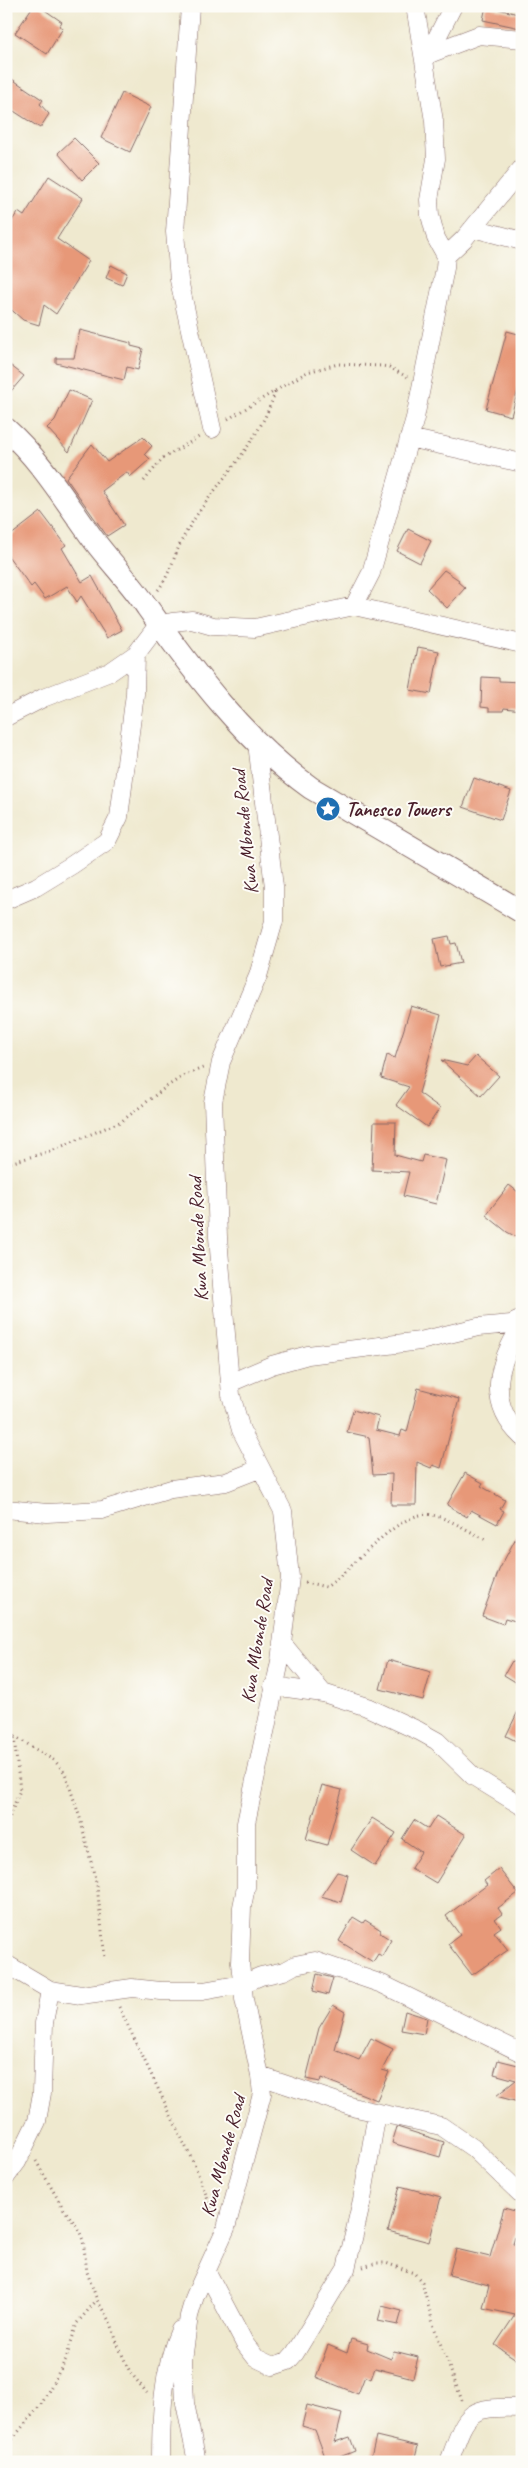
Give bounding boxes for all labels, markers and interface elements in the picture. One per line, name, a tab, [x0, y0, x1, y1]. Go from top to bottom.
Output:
street label: Kwa Mbonde Road	[226, 765, 264, 895]
place icon: Tanesco Towers	[315, 796, 341, 822]
place label: Tanesco Towers	[346, 797, 452, 822]
street label: Kwa Mbonde Road	[182, 1173, 214, 1302]
street label: Kwa Mbonde Road	[235, 1574, 280, 1705]
street label: Kwa Mbonde Road	[195, 2089, 252, 2220]

